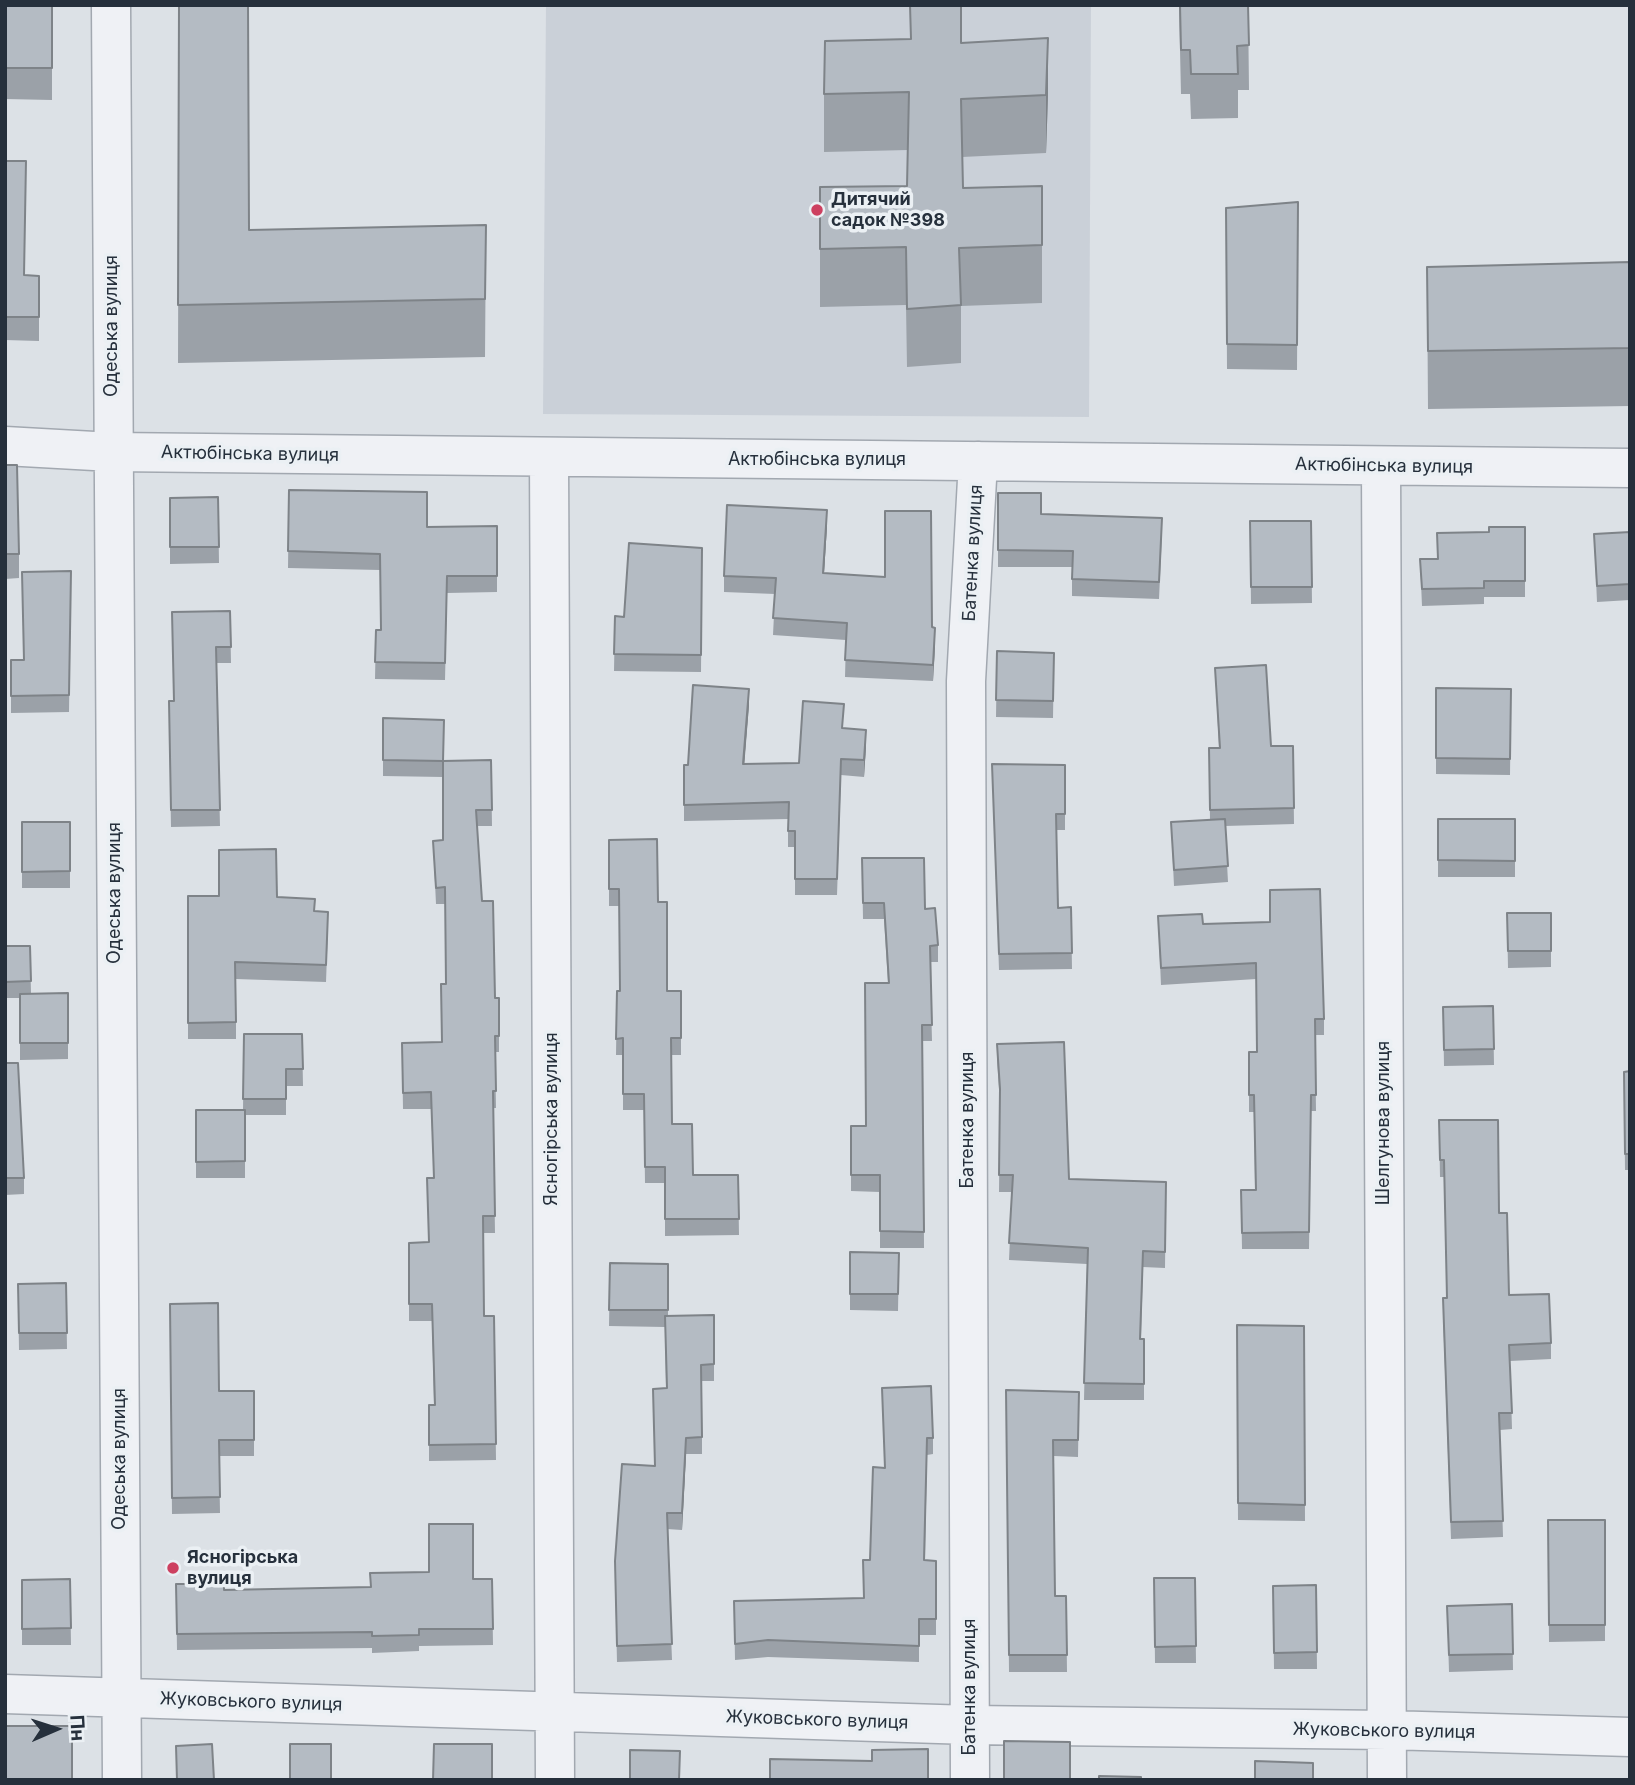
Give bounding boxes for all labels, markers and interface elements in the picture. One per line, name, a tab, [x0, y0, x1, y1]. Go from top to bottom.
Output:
place label: Дитячий садок №398	[831, 189, 945, 232]
marker: Дитячий садок №398	[809, 202, 825, 218]
street label: Одеська вулиця	[101, 255, 123, 397]
street label: Актюбінська вулиця	[161, 442, 339, 466]
street label: Актюбінська вулиця	[728, 449, 906, 471]
street label: Актюбінська вулиця	[1295, 454, 1473, 478]
street label: Батенка вулиця	[959, 484, 987, 622]
street label: Одеська вулиця	[104, 822, 126, 964]
street label: Ясногірська вулиця	[541, 1032, 563, 1206]
street label: Шелгунова вулиця	[1373, 1041, 1395, 1205]
street label: Батенка вулиця	[957, 1051, 979, 1189]
street label: Одеська вулиця	[109, 1388, 131, 1530]
place label: Ясногірська вулиця	[187, 1547, 298, 1590]
marker: Ясногірська вулиця	[165, 1560, 181, 1576]
street label: Батенка вулиця	[959, 1618, 981, 1756]
street label: Жуковського вулиця	[159, 1688, 343, 1716]
north arrow	[21, 1694, 91, 1764]
street label: Жуковського вулиця	[725, 1706, 909, 1734]
text: Пн	[65, 1714, 90, 1741]
street label: Жуковського вулиця	[1292, 1719, 1476, 1743]

